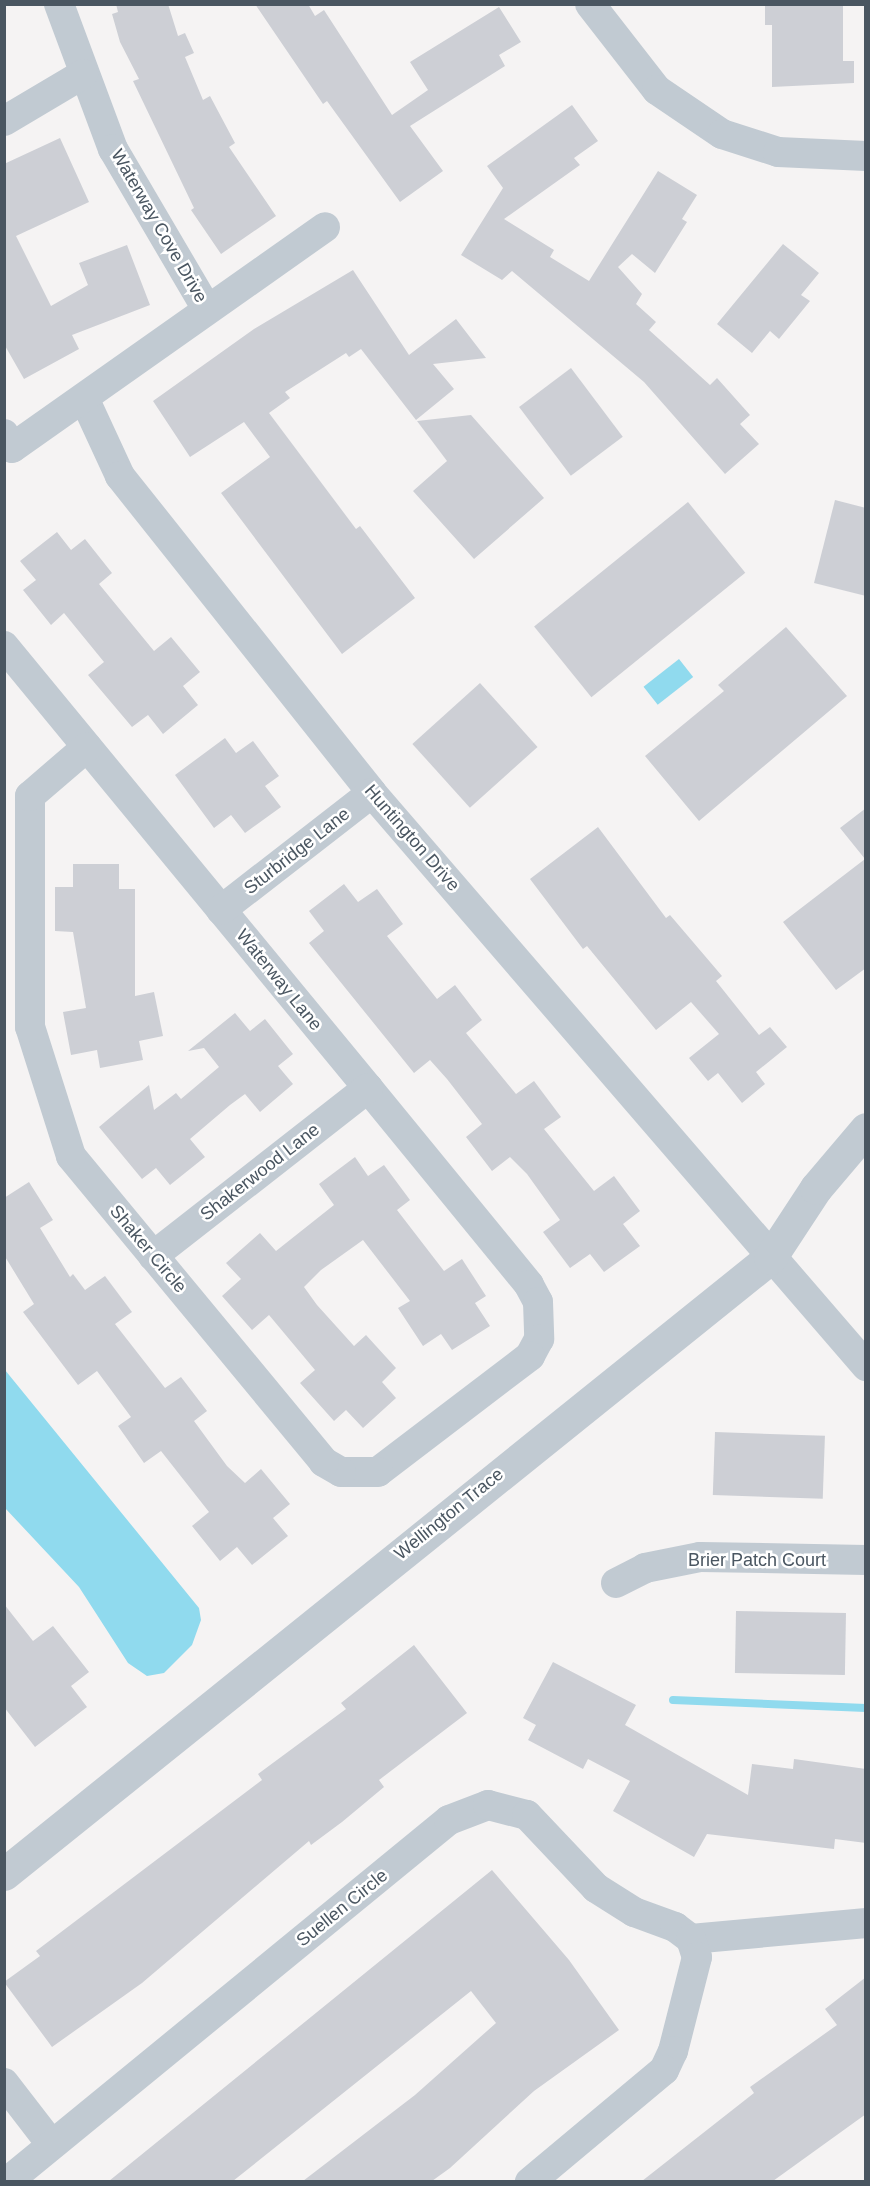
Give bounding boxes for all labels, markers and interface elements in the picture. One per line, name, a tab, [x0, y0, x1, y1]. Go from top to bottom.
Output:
street label: Waterway Cove Drive	[106, 146, 212, 306]
street label: Huntington Drive	[360, 780, 464, 896]
street label: Sturbridge Lane	[240, 803, 354, 899]
street label: Waterway Lane	[231, 925, 327, 1035]
street label: Shakerwood Lane	[196, 1119, 324, 1225]
street label: Shaker Circle	[105, 1201, 191, 1297]
street label: Wellington Trace	[390, 1463, 508, 1565]
street label: Brier Patch Court	[688, 1549, 826, 1571]
street label: Suellen Circle	[292, 1865, 392, 1951]

